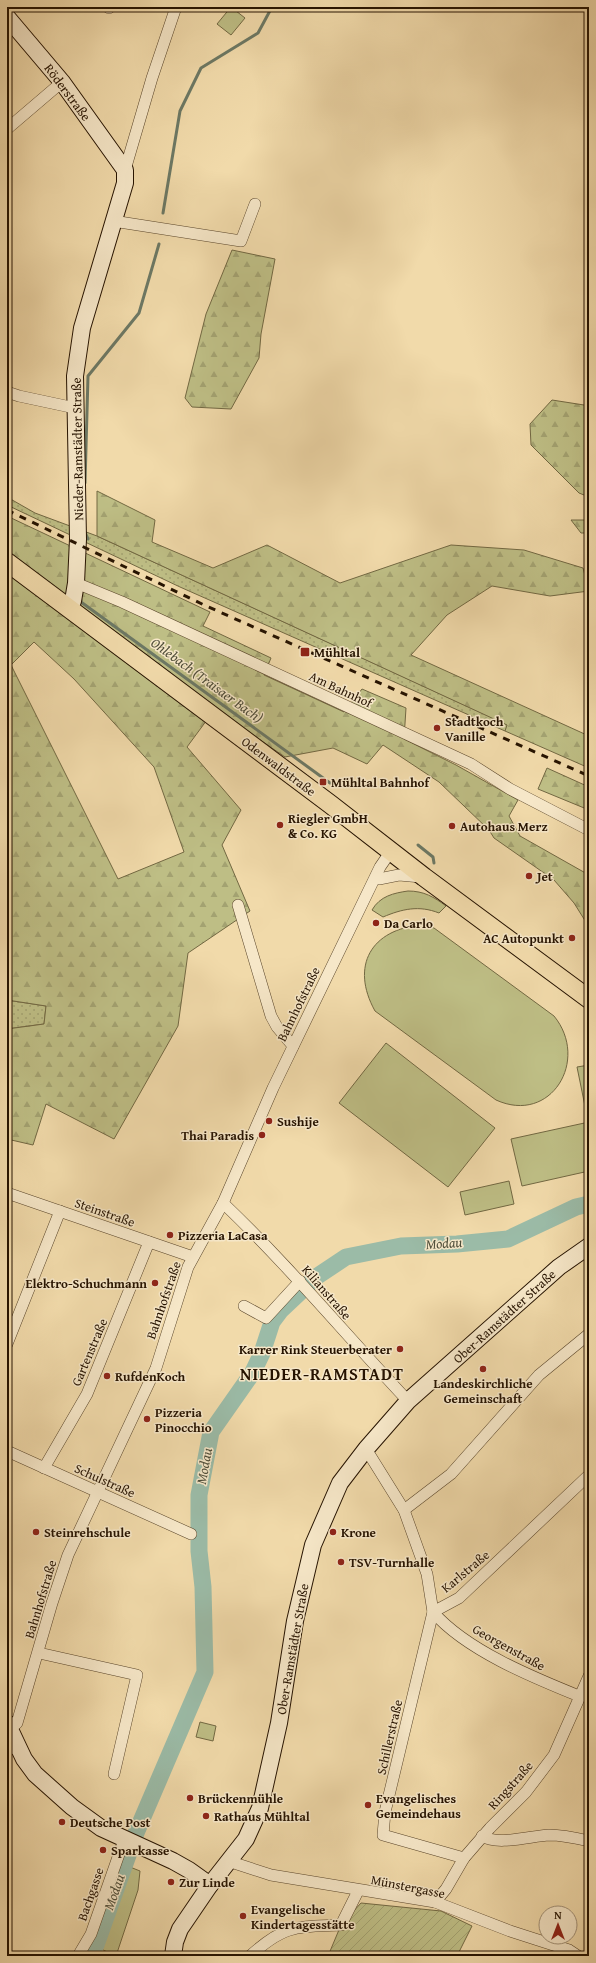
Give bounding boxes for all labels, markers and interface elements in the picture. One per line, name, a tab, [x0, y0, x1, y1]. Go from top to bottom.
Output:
street label: Röderstraße	[40, 60, 95, 125]
street label: Nieder-Ramstädter Straße	[67, 377, 88, 521]
water label: Ohlebach (Traisaer Bach)	[147, 632, 267, 728]
place label: Mühltal	[314, 643, 360, 662]
marker: Mühltal	[299, 646, 311, 658]
street label: Am Bahnhof	[306, 667, 377, 713]
place label: Stadtkoch Vanille	[445, 712, 504, 746]
marker: Stadtkoch Vanille	[432, 723, 442, 733]
street label: Odenwaldstraße	[237, 732, 320, 801]
place label: Mühltal Bahnhof	[331, 773, 430, 792]
marker: Mühltal Bahnhof	[318, 777, 328, 787]
place label: Riegler GmbH & Co. KG	[288, 809, 368, 843]
place label: Autohaus Merz	[460, 817, 548, 836]
marker: Riegler GmbH & Co. KG	[275, 820, 285, 830]
marker: Autohaus Merz	[447, 821, 457, 831]
place label: Jet	[535, 867, 553, 886]
marker: Jet	[524, 871, 534, 881]
place label: Da Carlo	[384, 914, 433, 933]
marker: Da Carlo	[371, 918, 381, 928]
place label: AC Autopunkt	[483, 929, 564, 948]
marker: AC Autopunkt	[567, 933, 577, 943]
street label: Bahnhofstraße	[272, 964, 325, 1045]
place label: Sushije	[277, 1112, 319, 1131]
marker: Sushije	[264, 1116, 274, 1126]
place label: Thai Paradis	[181, 1126, 254, 1145]
marker: Thai Paradis	[257, 1130, 267, 1140]
street label: Steinstraße	[72, 1193, 138, 1232]
place label: Pizzeria LaCasa	[178, 1226, 268, 1245]
marker: Pizzeria LaCasa	[165, 1230, 175, 1240]
water label: Modau	[425, 1232, 463, 1254]
street label: Bahnhofstraße	[141, 1259, 186, 1342]
street label: Kilianstraße	[297, 1261, 356, 1324]
street label: Ober-Ramstädter Straße	[449, 1265, 560, 1368]
place label: Elektro-Schuchmann	[26, 1274, 147, 1293]
marker: Elektro-Schuchmann	[150, 1278, 160, 1288]
street label: Gartenstraße	[67, 1315, 112, 1389]
place label: Karrer Rink Steuerberater	[239, 1340, 392, 1359]
marker: Karrer Rink Steuerberater	[395, 1344, 405, 1354]
district label: NIEDER-RAMSTADT	[240, 1361, 404, 1386]
marker: Landeskirchliche Gemeinschaft	[478, 1364, 488, 1374]
place label: RufdenKoch	[115, 1367, 186, 1386]
marker: RufdenKoch	[102, 1371, 112, 1381]
place label: Landeskirchliche Gemeinschaft	[433, 1374, 533, 1408]
place label: Pizzeria Pinocchio	[155, 1403, 212, 1437]
marker: Pizzeria Pinocchio	[142, 1414, 152, 1424]
water label: Modau	[191, 1446, 217, 1486]
street label: Schulstraße	[71, 1459, 138, 1502]
place label: Steinrehschule	[44, 1523, 131, 1542]
place label: Krone	[341, 1523, 376, 1542]
marker: Steinrehschule	[31, 1527, 41, 1537]
marker: Krone	[328, 1527, 338, 1537]
street label: Karlstraße	[437, 1546, 494, 1597]
place label: TSV-Turnhalle	[349, 1553, 434, 1572]
marker: TSV-Turnhalle	[336, 1557, 346, 1567]
street label: Bahnhofstraße	[20, 1558, 61, 1641]
street label: Ober-Ramstädter Straße	[272, 1582, 313, 1716]
street label: Georgenstraße	[469, 1620, 549, 1675]
street label: Schillerstraße	[372, 1698, 407, 1777]
street label: Ringstraße	[483, 1757, 537, 1814]
place label: Brückenmühle	[198, 1789, 283, 1808]
place label: Evangelisches Gemeindehaus	[376, 1789, 461, 1823]
marker: Brückenmühle	[185, 1793, 195, 1803]
marker: Evangelisches Gemeindehaus	[363, 1800, 373, 1810]
place label: Rathaus Mühltal	[214, 1807, 310, 1826]
marker: Rathaus Mühltal	[201, 1811, 211, 1821]
place label: Deutsche Post	[70, 1813, 151, 1832]
marker: Deutsche Post	[57, 1817, 67, 1827]
place label: Sparkasse	[111, 1841, 169, 1860]
marker: Sparkasse	[98, 1845, 108, 1855]
street label: Bachgasse	[72, 1865, 108, 1923]
street label: Münstergasse	[369, 1870, 447, 1903]
water label: Modau	[98, 1871, 130, 1913]
place label: Zur Linde	[179, 1873, 235, 1892]
marker: Zur Linde	[166, 1877, 176, 1887]
place label: Evangelische Kindertagesstätte	[251, 1900, 355, 1934]
north arrow	[538, 1905, 578, 1945]
text: N	[554, 1907, 562, 1923]
marker: Evangelische Kindertagesstätte	[238, 1911, 248, 1921]

